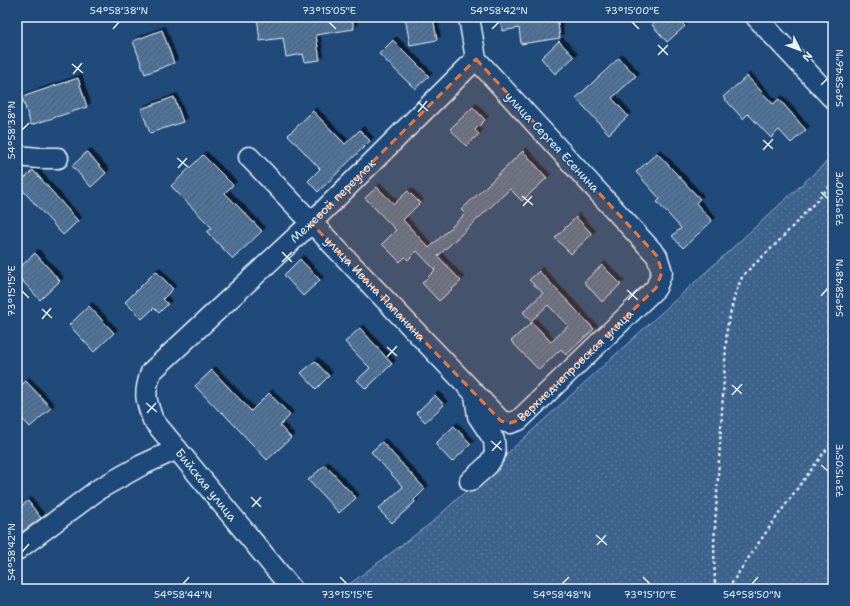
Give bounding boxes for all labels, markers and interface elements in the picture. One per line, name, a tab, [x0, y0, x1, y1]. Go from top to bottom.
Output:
text: 54°58'38"N	[90, 4, 148, 17]
text: 73°15'05"E	[302, 4, 356, 17]
text: 54°58'42"N	[470, 4, 528, 17]
text: 73°15'00"E	[604, 4, 660, 17]
north arrow	[780, 30, 820, 70]
text: N	[798, 48, 816, 65]
text: 54°58'46"N	[833, 49, 846, 107]
street label: улица Сергея Есенина	[501, 88, 603, 196]
text: 54°58'38"N	[5, 101, 18, 159]
street label: Межевой переулок	[287, 155, 379, 246]
text: 73°15'00"E	[833, 171, 846, 227]
street label: улица Ивана Папанина	[320, 232, 429, 345]
text: 54°58'48"N	[833, 259, 846, 317]
text: 73°15'15"E	[5, 265, 18, 317]
street label: Верхнеднепровская улица	[514, 306, 637, 425]
text: 73°15'05"E	[833, 444, 846, 498]
street label: Бийская улица	[172, 445, 241, 525]
text: 54°58'42"N	[5, 523, 18, 581]
text: 54°58'44"N	[154, 588, 212, 601]
text: 73°15'15"E	[321, 588, 373, 601]
text: 54°58'48"N	[533, 588, 591, 601]
text: 73°15'10"E	[624, 588, 676, 601]
text: 54°58'50"N	[723, 588, 781, 601]

